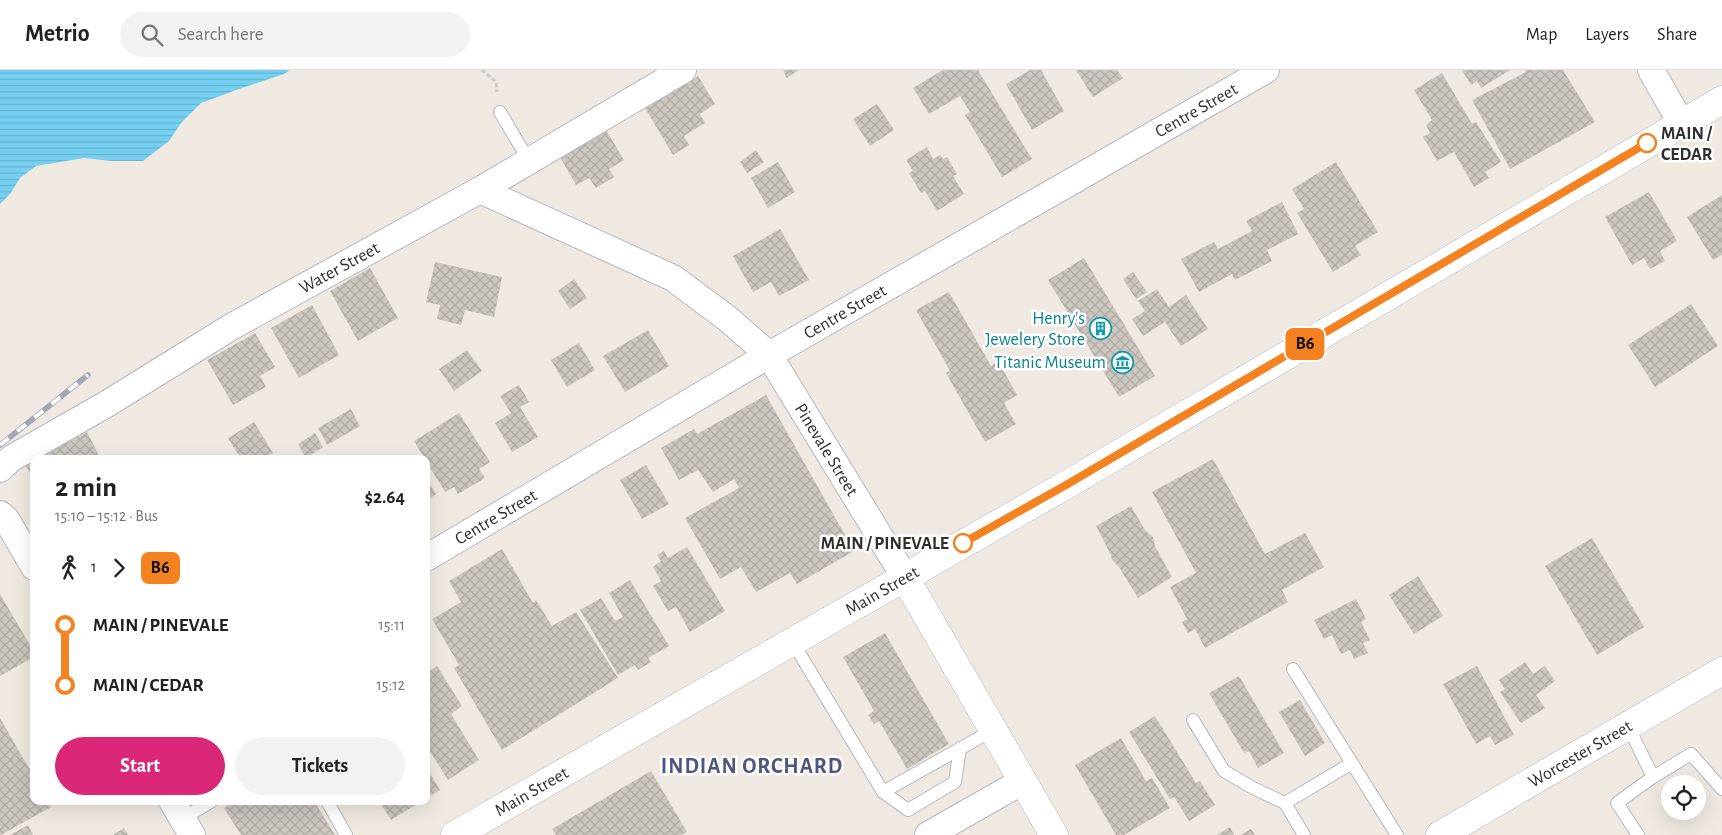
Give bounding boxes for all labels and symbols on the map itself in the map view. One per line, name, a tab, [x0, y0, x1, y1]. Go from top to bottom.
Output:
street label: Centre Street	[1152, 80, 1241, 142]
place label: MAIN / CEDAR	[1661, 125, 1713, 164]
marker: MAIN / CEDAR	[1637, 133, 1657, 153]
street label: Water Street	[297, 239, 383, 298]
street label: Centre Street	[801, 282, 890, 343]
place label: Henry's Jewelery Store	[985, 310, 1085, 349]
building icon: Henry's Jewelery Store	[1089, 316, 1113, 340]
line badge: B6	[1282, 328, 1328, 360]
museum icon: Titanic Museum	[1110, 350, 1134, 374]
place label: Titanic Museum	[994, 354, 1106, 372]
street label: Pinevale Street	[791, 400, 861, 500]
street label: Centre Street	[452, 486, 541, 549]
marker: MAIN / PINEVALE	[953, 533, 973, 553]
place label: MAIN / PINEVALE	[821, 535, 949, 553]
street label: Main Street	[843, 563, 922, 619]
street label: Worcester Street	[1526, 717, 1636, 792]
district label: INDIAN ORCHARD	[661, 755, 843, 777]
street label: Main Street	[492, 764, 572, 820]

